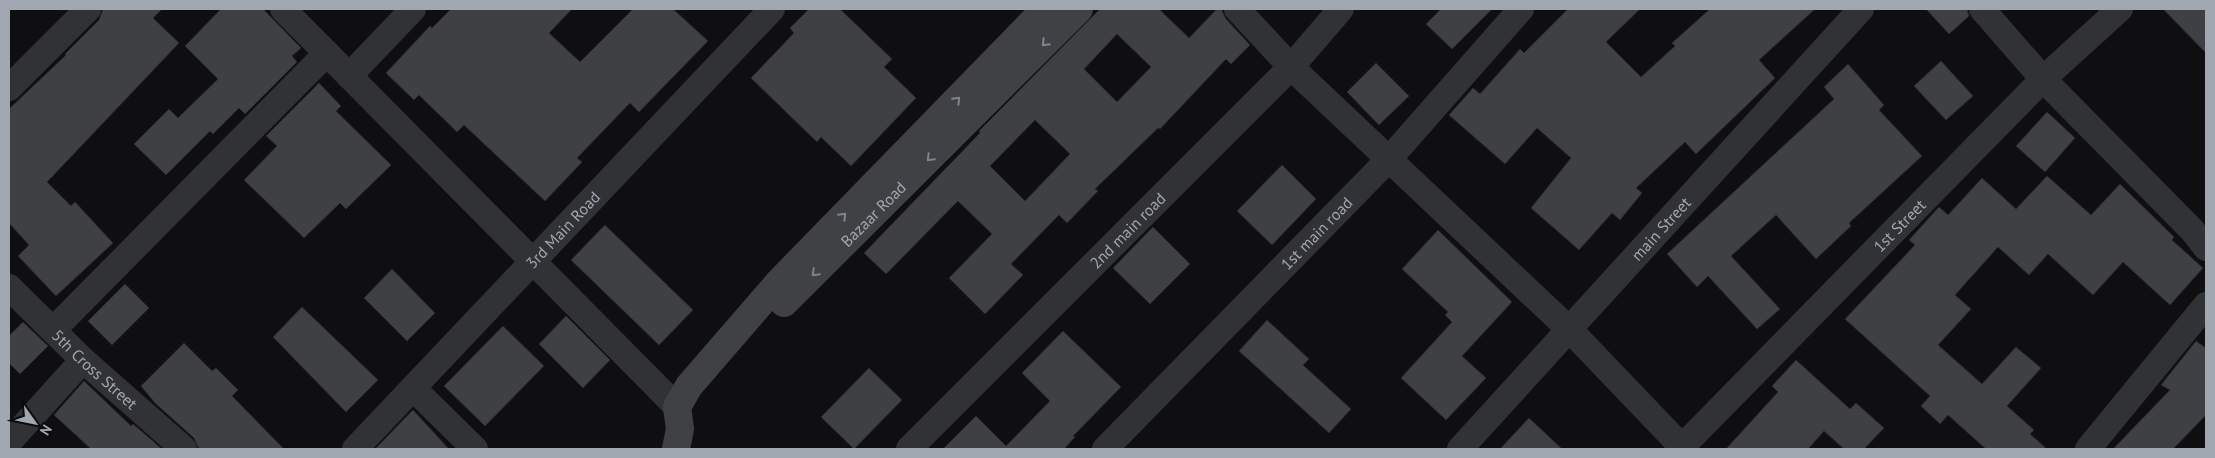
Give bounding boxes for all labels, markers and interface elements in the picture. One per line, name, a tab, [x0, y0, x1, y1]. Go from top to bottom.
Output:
one-way arrow	[1042, 37, 1051, 46]
one-way arrow	[951, 96, 960, 105]
one-way arrow	[927, 152, 936, 161]
street label: Bazaar Road	[836, 177, 910, 251]
street label: 3rd Main Road	[521, 187, 604, 273]
street label: 2nd main road	[1085, 188, 1170, 273]
street label: main Street	[1627, 192, 1695, 265]
street label: 1st main road	[1276, 193, 1356, 274]
street label: 1st Street	[1869, 194, 1930, 256]
one-way arrow	[837, 213, 846, 222]
one-way arrow	[811, 267, 820, 276]
street label: 5th Cross Street	[48, 325, 142, 414]
north arrow	[10, 398, 60, 448]
text: N	[36, 421, 56, 439]

